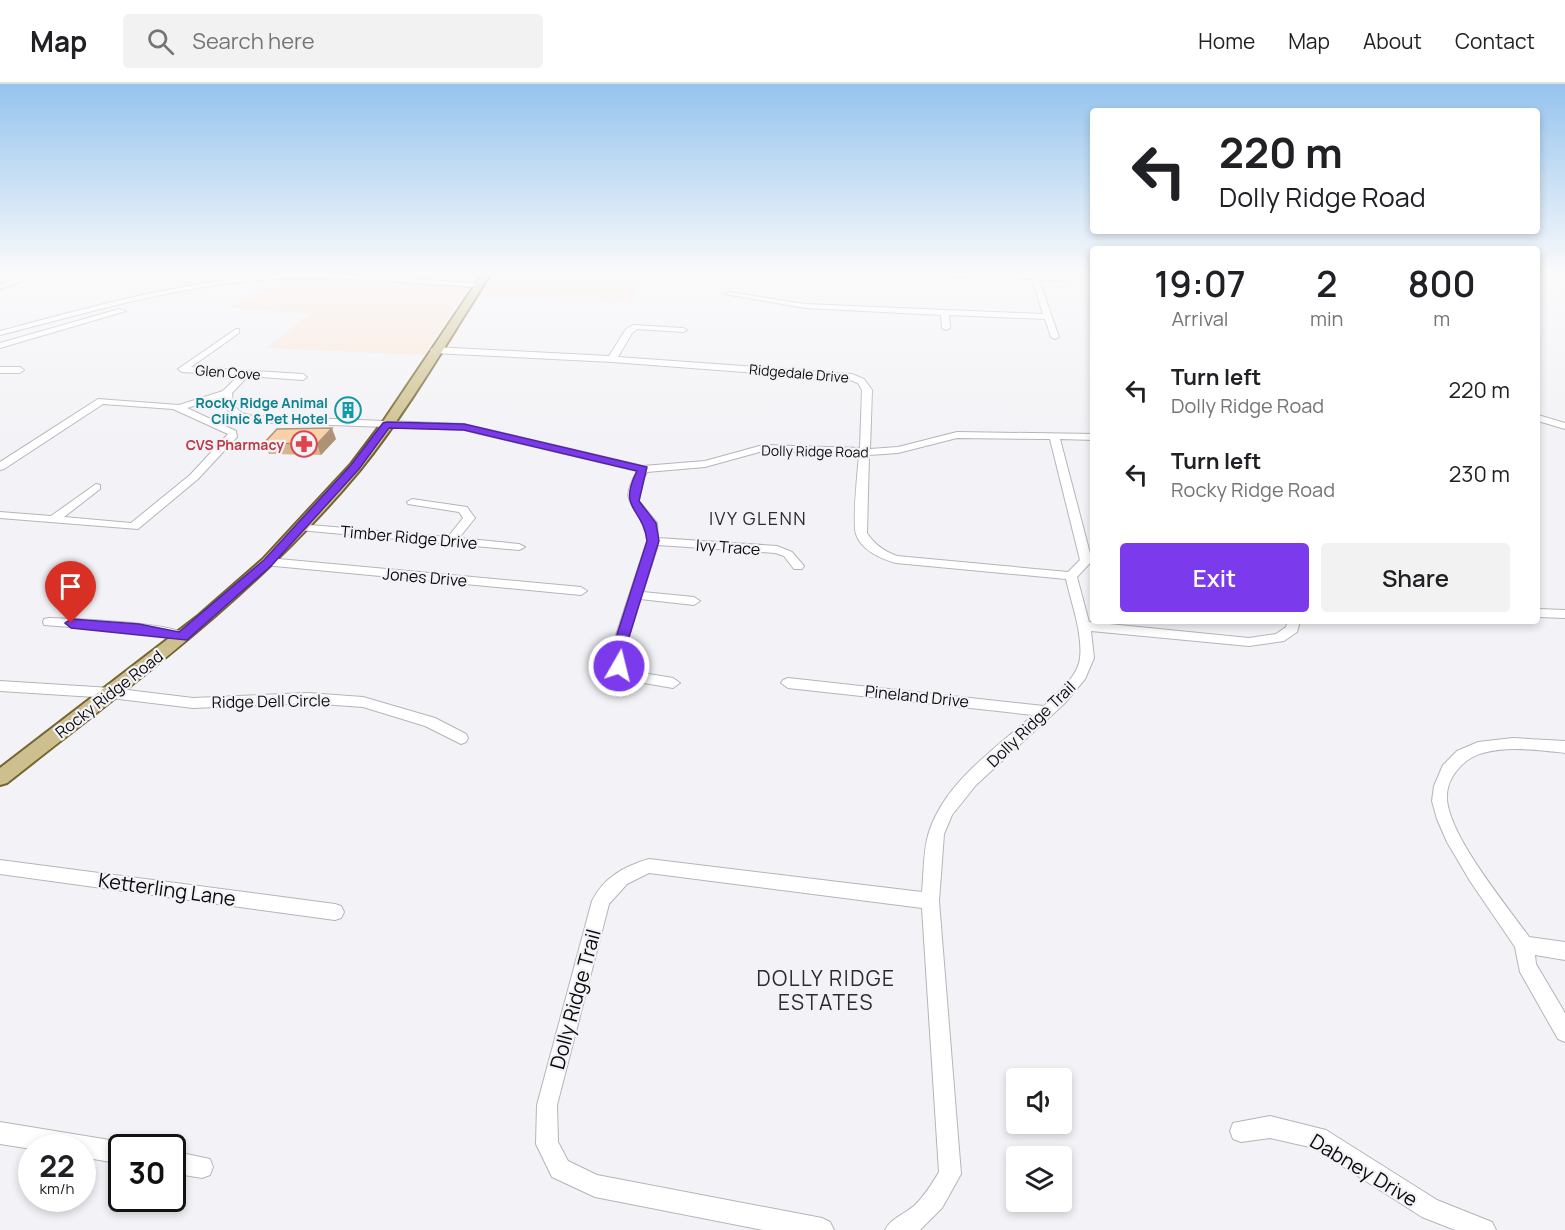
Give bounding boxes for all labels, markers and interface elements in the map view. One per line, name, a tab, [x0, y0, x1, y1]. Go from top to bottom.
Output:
search box	[123, 14, 543, 68]
text: Map	[30, 22, 87, 60]
icon: search	[144, 25, 177, 58]
text: Search here	[192, 26, 315, 56]
text: Home	[1198, 27, 1255, 55]
text: Map	[1288, 27, 1330, 55]
text: About	[1363, 27, 1422, 55]
text: Contact	[1455, 27, 1535, 55]
text: 220 m	[1219, 123, 1343, 181]
icon: left	[1120, 132, 1198, 210]
text: Dolly Ridge Road	[1219, 178, 1426, 215]
text: 19:07	[1154, 259, 1246, 308]
text: 2	[1316, 259, 1337, 308]
text: 800	[1408, 259, 1476, 308]
text: Arrival	[1171, 305, 1229, 332]
text: min	[1310, 305, 1343, 332]
text: m	[1433, 305, 1450, 332]
street label: Ridgedale Drive	[748, 359, 850, 387]
street label: Glen Cove	[195, 360, 261, 384]
text: Turn left	[1171, 362, 1261, 392]
icon: left	[1120, 374, 1153, 407]
text: 220 m	[1448, 375, 1510, 405]
text: Dolly Ridge Road	[1171, 392, 1324, 419]
place label: Rocky Ridge Animal Clinic & Pet Hotel	[196, 393, 328, 428]
building icon: Rocky Ridge Animal Clinic & Pet Hotel	[333, 395, 363, 425]
pharmacy icon: CVS Pharmacy	[289, 429, 319, 459]
place label: CVS Pharmacy	[186, 435, 284, 454]
street label: Dolly Ridge Road	[761, 441, 869, 461]
text: Turn left	[1171, 446, 1261, 476]
icon: left	[1120, 458, 1153, 491]
text: 230 m	[1449, 459, 1510, 489]
text: Rocky Ridge Road	[1171, 476, 1335, 503]
district label: IVY GLENN	[709, 506, 807, 530]
street label: Timber Ridge Drive	[340, 520, 478, 554]
street label: Ivy Trace	[695, 534, 761, 560]
button: Exit	[1120, 543, 1309, 612]
button: Share	[1321, 543, 1510, 612]
pin	[45, 561, 96, 623]
street label: Jones Drive	[382, 562, 468, 592]
icon: arrive	[54, 570, 87, 603]
position arrow	[587, 634, 651, 698]
street label: Rocky Ridge Road	[51, 645, 167, 743]
street label: Dolly Ridge Trail	[982, 676, 1080, 772]
street label: Pineland Drive	[864, 680, 970, 712]
street label: Ridge Dell Circle	[212, 689, 330, 713]
street label: Ketterling Lane	[97, 866, 237, 912]
street label: Dolly Ridge Trail	[543, 926, 607, 1072]
district label: DOLLY RIDGE ESTATES	[756, 964, 896, 1016]
map controls	[1006, 1068, 1072, 1212]
button: sound	[1006, 1068, 1072, 1134]
street label: Dabney Drive	[1305, 1127, 1423, 1213]
speed limit sign: 30	[108, 1134, 186, 1212]
text: 22	[39, 1145, 75, 1186]
button: layers	[1006, 1146, 1072, 1212]
text: km/h	[40, 1178, 74, 1199]

